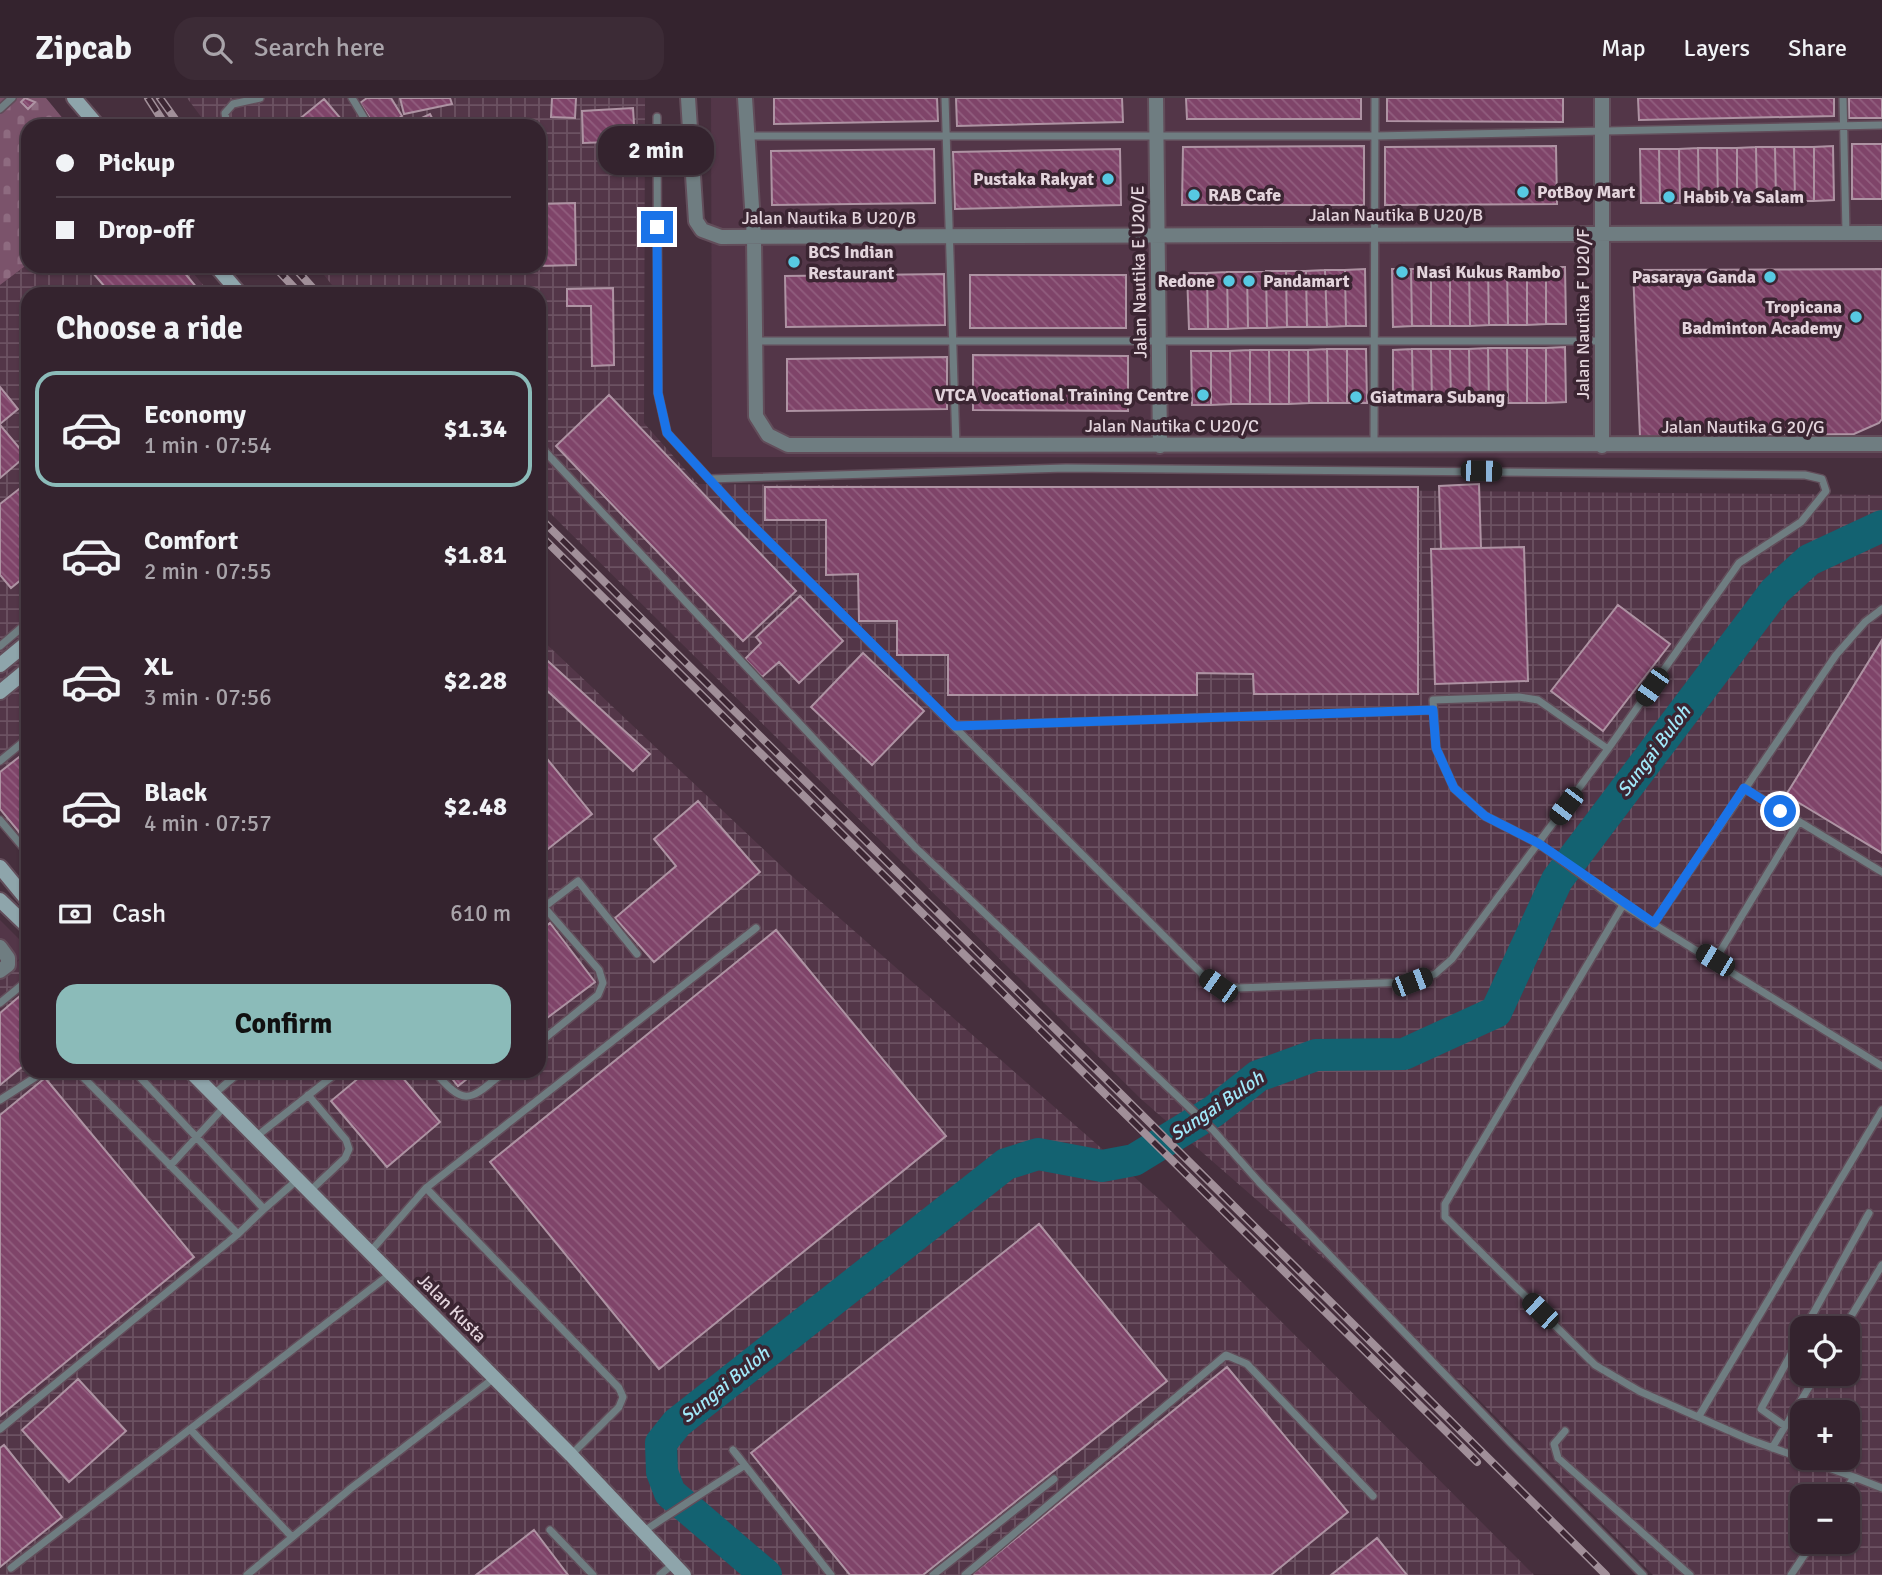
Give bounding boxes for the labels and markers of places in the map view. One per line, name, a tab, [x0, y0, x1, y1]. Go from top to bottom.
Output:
place label: Pustaka Rakyat	[973, 168, 1094, 190]
marker: Pustaka Rakyat	[1100, 171, 1116, 187]
place label: PotBoy Mart	[1537, 181, 1636, 203]
place label: RAB Cafe	[1208, 184, 1281, 206]
marker: PotBoy Mart	[1515, 184, 1531, 200]
place label: Habib Ya Salam	[1683, 186, 1804, 208]
marker: RAB Cafe	[1186, 187, 1202, 203]
marker: Habib Ya Salam	[1661, 189, 1677, 205]
place label: BCS Indian Restaurant	[808, 241, 895, 284]
marker: BCS Indian Restaurant	[786, 254, 802, 270]
place label: Nasi Kukus Rambo	[1416, 261, 1561, 283]
marker: Nasi Kukus Rambo	[1394, 264, 1410, 280]
place label: Pasaraya Ganda	[1632, 266, 1756, 288]
marker: Pasaraya Ganda	[1762, 269, 1778, 285]
place label: Redone	[1157, 270, 1215, 292]
place label: Pandamart	[1263, 270, 1350, 292]
marker: Redone	[1221, 273, 1237, 289]
marker: Pandamart	[1241, 273, 1257, 289]
place label: Tropicana Badminton Academy	[1682, 296, 1842, 339]
marker: Tropicana Badminton Academy	[1848, 309, 1864, 325]
place label: VTCA Vocational Training Centre	[935, 384, 1189, 406]
place label: Giatmara Subang	[1370, 386, 1506, 408]
marker: VTCA Vocational Training Centre	[1195, 387, 1211, 403]
marker: Giatmara Subang	[1348, 389, 1364, 405]

